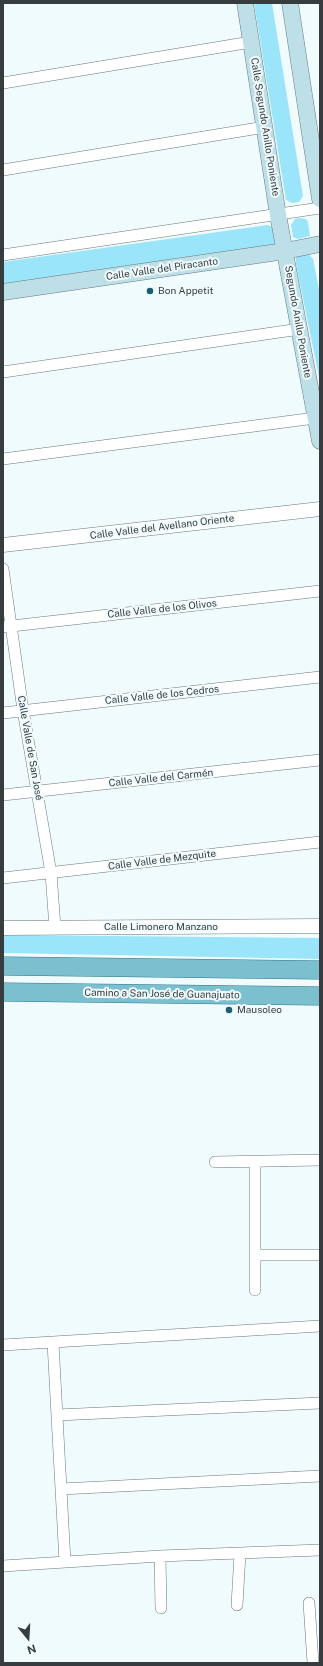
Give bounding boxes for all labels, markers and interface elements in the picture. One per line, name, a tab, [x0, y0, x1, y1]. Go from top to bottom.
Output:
street label: Calle Segundo Anillo Poniente	[248, 57, 282, 197]
street label: Calle Valle del Piracanto	[105, 255, 219, 283]
street label: Segundo Anillo Poniente	[282, 265, 314, 379]
place label: Bon Appetit	[158, 285, 213, 297]
marker: Bon Appetit	[145, 286, 155, 296]
street label: Calle Valle del Avellano Oriente	[89, 512, 235, 542]
street label: Calle Valle de los Olivos	[107, 597, 217, 621]
street label: Calle Valle de los Cedros	[104, 683, 220, 707]
street label: Calle Valle de San José	[15, 695, 45, 801]
street label: Calle Valle del Carmén	[108, 767, 214, 789]
street label: Calle Valle de Mezquite	[107, 847, 217, 873]
street label: Calle Limonero Manzano	[104, 921, 218, 933]
street label: Camino a San José de Guanajuato	[84, 987, 240, 1001]
place label: Mausoleo	[237, 1004, 282, 1016]
marker: Mausoleo	[224, 1005, 234, 1015]
north arrow	[8, 1618, 48, 1658]
text: N	[26, 1642, 38, 1656]

